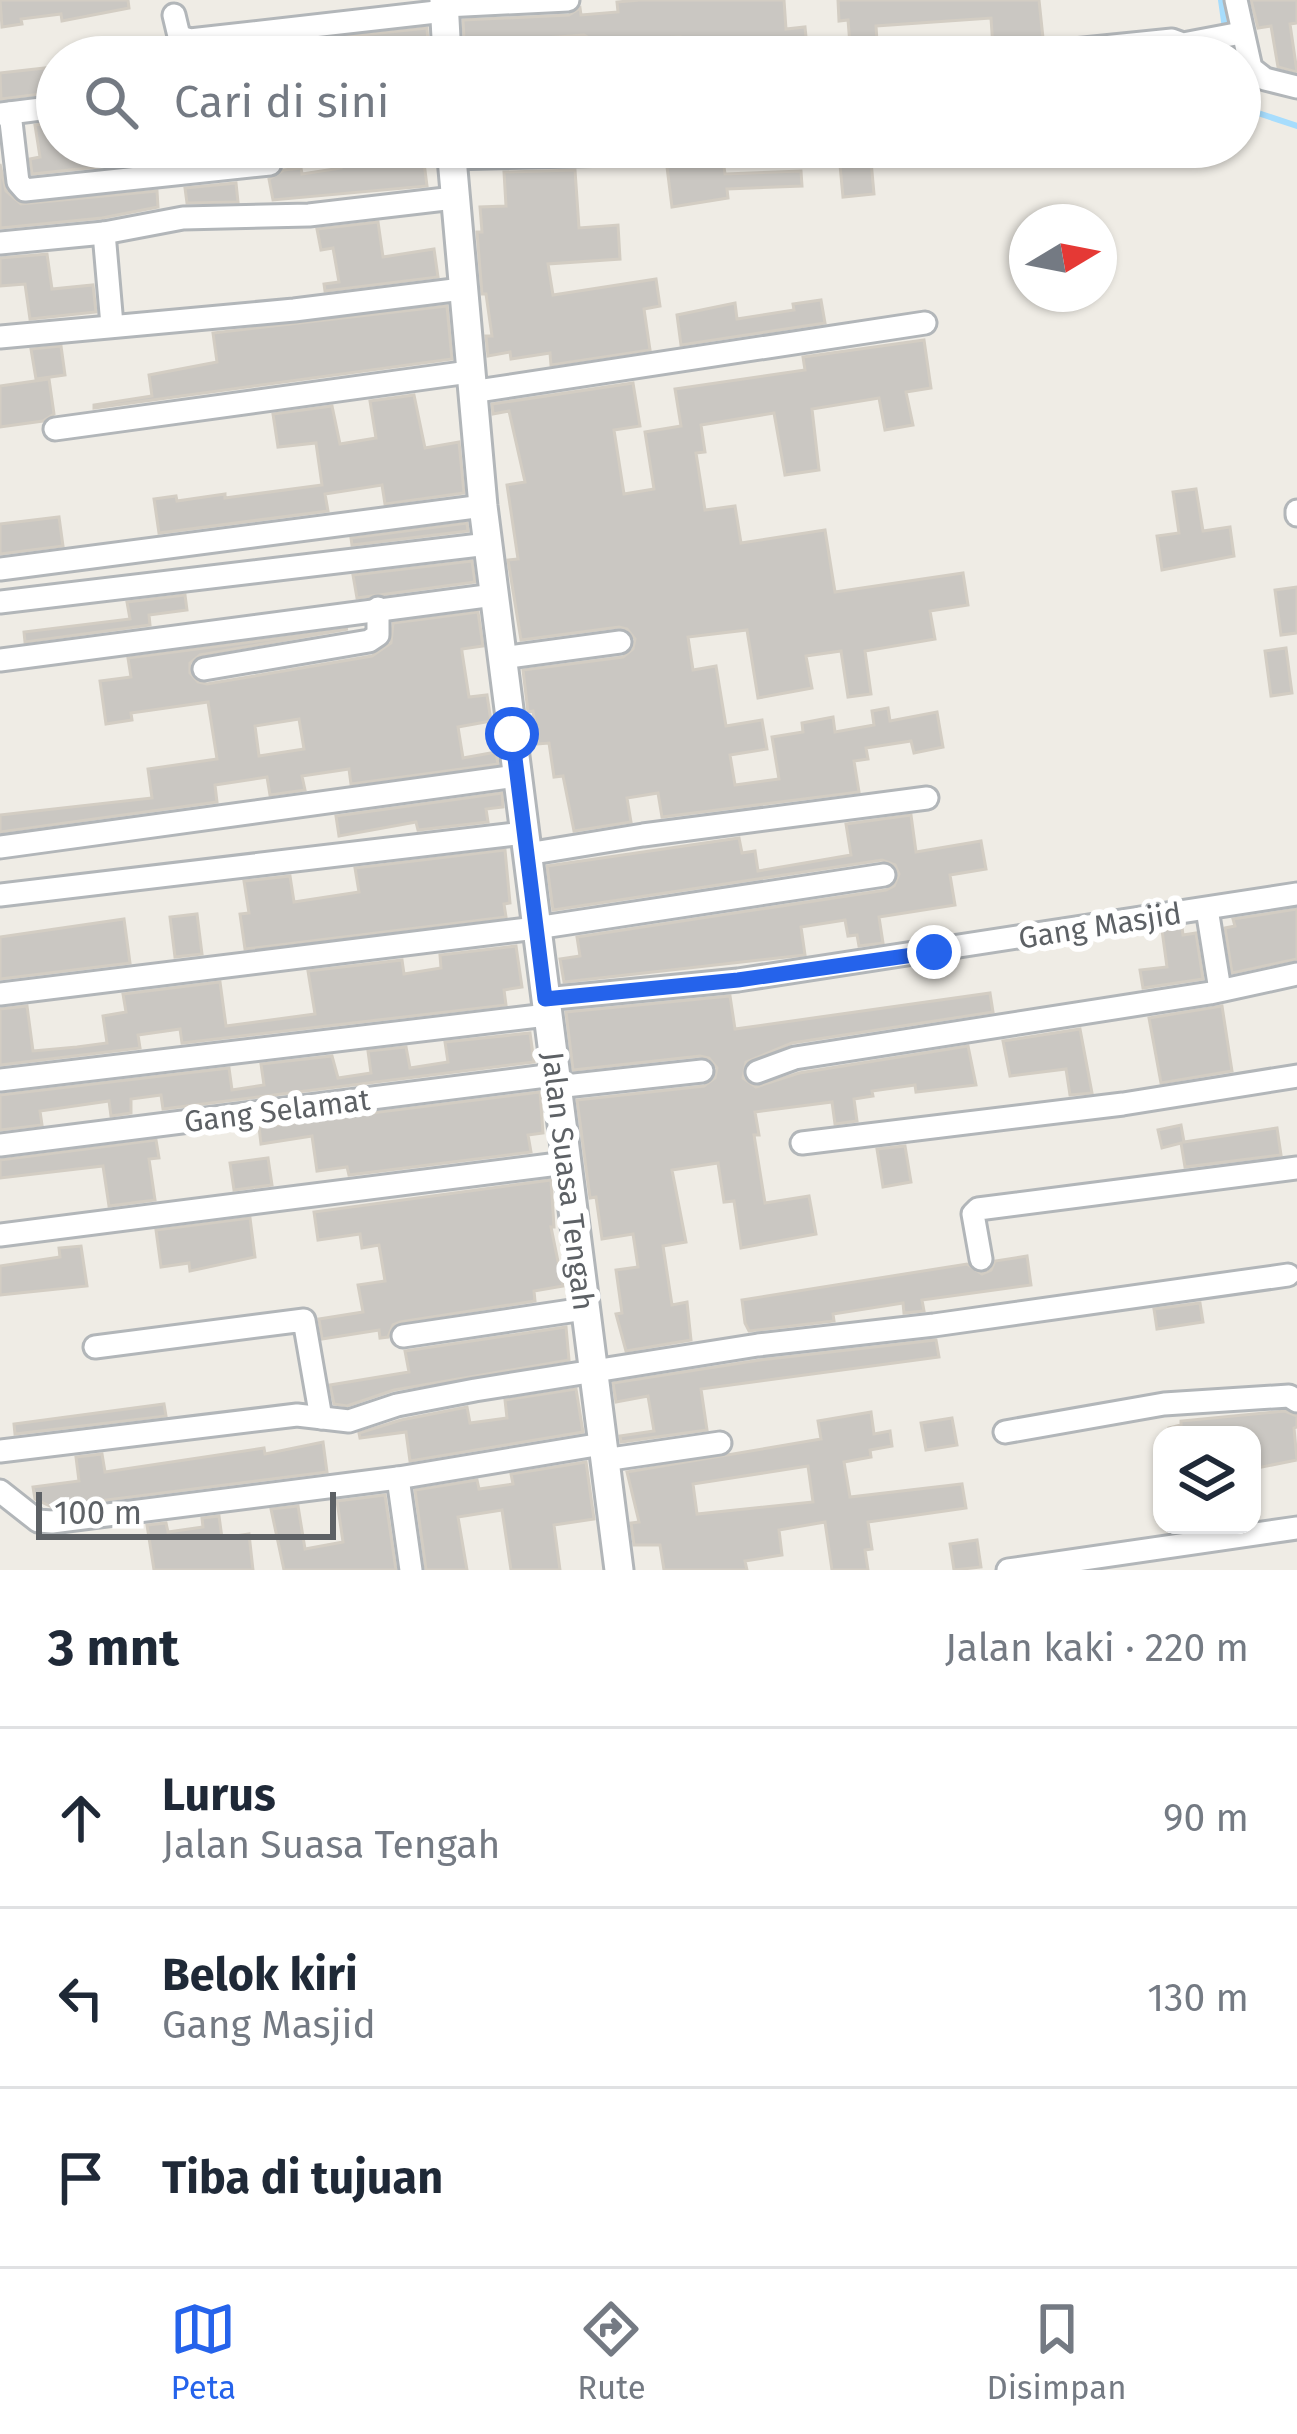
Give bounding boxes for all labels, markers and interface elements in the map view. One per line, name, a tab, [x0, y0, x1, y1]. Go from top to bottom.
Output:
search box	[36, 36, 1261, 168]
icon: search	[78, 69, 144, 135]
text: Cari di sini	[174, 75, 390, 129]
north arrow	[1009, 204, 1117, 312]
route start	[485, 707, 539, 761]
street label: Gang Masjid	[1016, 895, 1184, 957]
route end	[907, 925, 961, 979]
street label: Jalan Suasa Tengah	[534, 1050, 602, 1312]
street label: Gang Selamat	[182, 1082, 372, 1140]
map controls	[1153, 1426, 1261, 1534]
button: layers	[1153, 1426, 1261, 1534]
scale bar	[36, 1486, 336, 1539]
text: 100 m	[54, 1493, 142, 1533]
text: 3 mnt	[48, 1617, 179, 1679]
text: Jalan kaki · 220 m	[945, 1625, 1249, 1671]
text: Lurus	[162, 1768, 276, 1822]
icon: ahead	[48, 1785, 114, 1851]
text: 90 m	[1163, 1795, 1249, 1841]
text: Jalan Suasa Tengah	[162, 1822, 500, 1868]
text: Belok kiri	[162, 1948, 358, 2002]
icon: left	[48, 1965, 114, 2031]
text: 130 m	[1147, 1975, 1249, 2021]
text: Gang Masjid	[162, 2002, 376, 2048]
icon: arrive	[48, 2145, 114, 2211]
text: Tiba di tujuan	[162, 2151, 443, 2205]
tab: Peta	[170, 2296, 236, 2408]
tab: Rute	[577, 2296, 646, 2408]
tab: Disimpan	[986, 2296, 1127, 2408]

